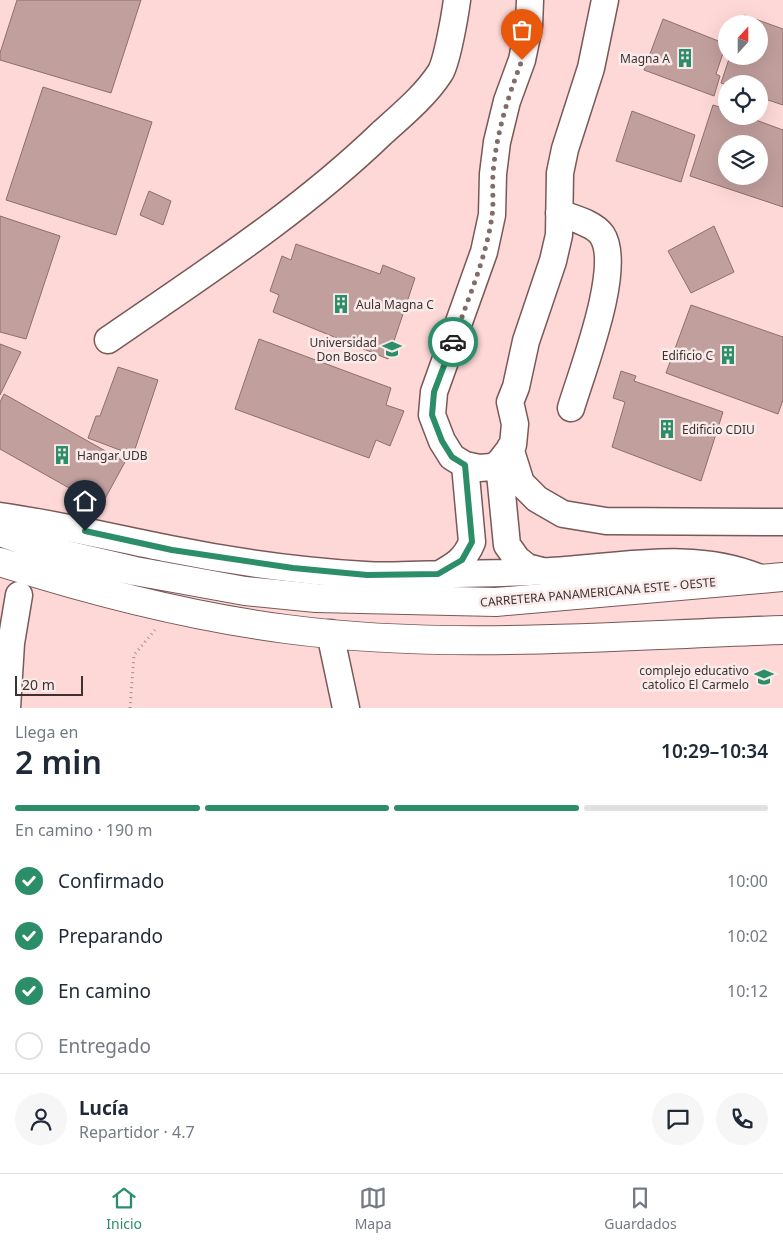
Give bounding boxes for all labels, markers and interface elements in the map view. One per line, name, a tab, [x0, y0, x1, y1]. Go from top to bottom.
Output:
pin	[501, 9, 543, 60]
north arrow	[718, 15, 768, 65]
map controls	[718, 15, 768, 185]
icon: bag	[508, 16, 536, 44]
building icon: Magna A	[674, 47, 696, 69]
place label: Magna A	[620, 50, 670, 67]
button: locate	[718, 75, 768, 125]
button: layers	[718, 135, 768, 185]
building icon: Aula Magna C	[330, 293, 352, 315]
place label: Aula Magna C	[356, 296, 434, 313]
courier	[428, 317, 478, 367]
icon: car	[439, 328, 467, 356]
place label: Universidad Don Bosco	[310, 334, 377, 365]
school or university icon: Universidad Don Bosco	[381, 338, 403, 360]
building icon: Edificio C	[717, 344, 739, 366]
place label: Edificio C	[662, 347, 713, 364]
building icon: Edificio CDIU	[656, 418, 678, 440]
place label: Edificio CDIU	[682, 421, 755, 438]
building icon: Hangar UDB	[51, 444, 73, 466]
place label: Hangar UDB	[77, 447, 148, 464]
pin	[64, 480, 106, 531]
icon: home	[71, 487, 99, 515]
street label: CARRETERA PANAMERICANA ESTE - OESTE	[479, 573, 717, 611]
place label: complejo educativo catolico El Carmelo	[639, 662, 749, 693]
school or university icon: complejo educativo catolico El Carmelo	[753, 666, 775, 688]
scale bar	[15, 673, 82, 696]
text: 20 m	[22, 675, 55, 694]
text: Llega en	[15, 721, 78, 743]
text: 10:29–10:34	[661, 738, 768, 764]
text: 2 min	[15, 740, 102, 783]
text: En camino · 190 m	[15, 819, 152, 841]
icon: check	[15, 867, 43, 895]
text: Confirmado	[58, 868, 164, 894]
text: 10:00	[727, 870, 768, 892]
icon: check	[15, 922, 43, 950]
text: Preparando	[58, 923, 163, 949]
text: 10:02	[727, 925, 768, 947]
icon: check	[15, 977, 43, 1005]
text: En camino	[58, 978, 151, 1004]
text: 10:12	[727, 980, 768, 1002]
text: Entregado	[58, 1033, 151, 1059]
button: person	[15, 1093, 67, 1145]
button: chat	[652, 1093, 704, 1145]
button: phone	[716, 1093, 768, 1145]
text: Lucía	[79, 1095, 129, 1121]
text: Repartidor · 4.7	[79, 1121, 195, 1143]
tab: Inicio	[106, 1184, 142, 1233]
tab: Mapa	[355, 1184, 392, 1233]
tab: Guardados	[604, 1184, 677, 1233]

